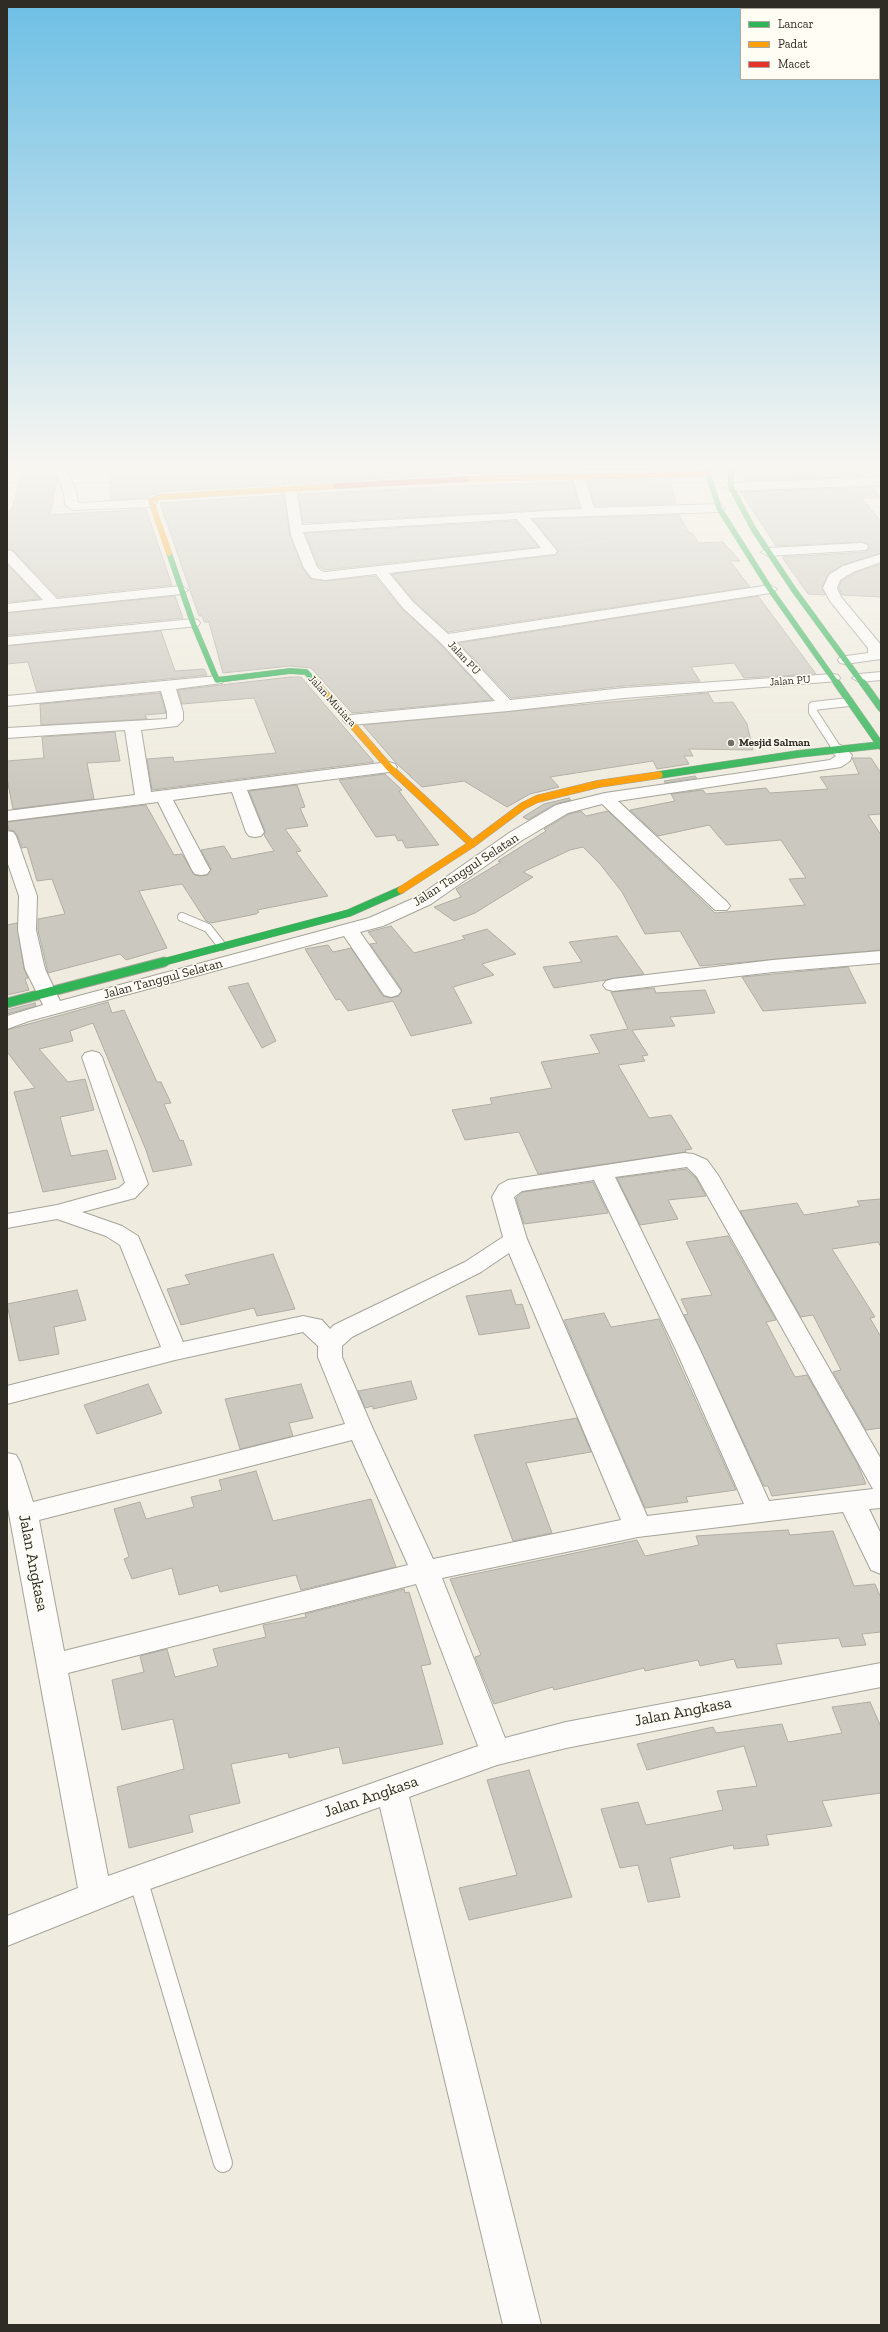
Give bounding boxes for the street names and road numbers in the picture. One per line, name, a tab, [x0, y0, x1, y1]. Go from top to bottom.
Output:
street label: Jalan PU	[445, 638, 483, 678]
street label: Jalan Mutiara	[305, 672, 359, 730]
street label: Jalan PU	[769, 673, 811, 689]
street label: Jalan Tanggul Selatan	[410, 830, 522, 910]
street label: Jalan Tanggul Selatan	[102, 956, 224, 1002]
street label: Jalan Angkasa	[14, 1513, 52, 1613]
street label: Jalan Angkasa	[633, 1693, 733, 1731]
street label: Jalan Angkasa	[321, 1772, 421, 1822]

